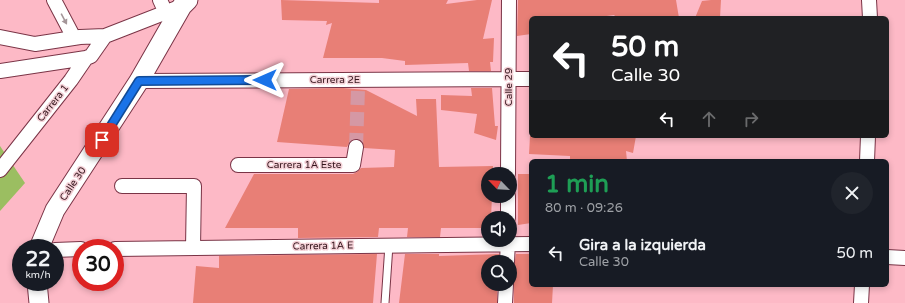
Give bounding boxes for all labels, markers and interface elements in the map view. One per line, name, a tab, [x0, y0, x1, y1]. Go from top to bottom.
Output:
one-way arrow	[61, 13, 67, 25]
text: 50 m	[611, 30, 679, 64]
icon: left	[545, 32, 597, 84]
position arrow	[244, 59, 286, 101]
text: Calle 30	[611, 64, 680, 86]
street label: Calle 29	[503, 68, 515, 106]
street label: Carrera 2E	[310, 74, 360, 86]
street label: Carrera 1	[35, 82, 71, 124]
icon: left	[656, 108, 678, 130]
icon: ahead	[698, 108, 720, 130]
icon: right	[740, 108, 762, 130]
pin	[85, 123, 119, 157]
icon: arrive	[91, 129, 113, 151]
street label: Carrera 1A Este	[267, 159, 342, 171]
street label: Calle 30	[57, 165, 89, 203]
north arrow	[481, 167, 517, 203]
map controls	[481, 167, 517, 291]
text: 1 min	[545, 170, 609, 199]
button: close	[831, 172, 873, 214]
text: 80 m · 09:26	[545, 200, 623, 216]
button: sound	[481, 211, 517, 247]
text: Gira a la izquierda	[579, 236, 706, 254]
speed limit sign: 30	[72, 239, 124, 291]
street label: Carrera 1A E	[293, 239, 353, 253]
icon: left	[545, 242, 567, 264]
text: 50 m	[836, 244, 873, 262]
text: 22	[25, 248, 51, 272]
text: Calle 30	[579, 254, 629, 270]
button: search	[481, 255, 517, 291]
text: km/h	[25, 269, 51, 281]

